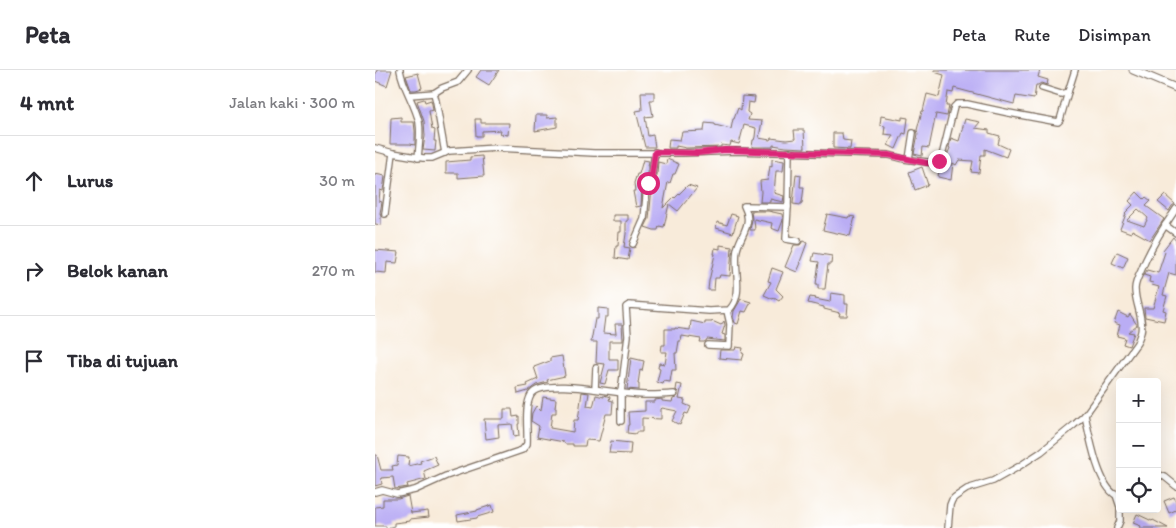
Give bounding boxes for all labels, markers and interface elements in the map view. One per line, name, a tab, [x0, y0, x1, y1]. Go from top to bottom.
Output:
text: Peta	[25, 20, 70, 49]
text: Peta	[952, 24, 986, 46]
text: Rute	[1014, 24, 1050, 46]
text: Disimpan	[1078, 24, 1151, 46]
text: 4 mnt	[20, 90, 74, 115]
text: Jalan kaki · 300 m	[229, 93, 355, 112]
route end	[928, 150, 951, 173]
icon: ahead	[20, 167, 48, 195]
text: Lurus	[67, 169, 113, 192]
text: 30 m	[319, 171, 355, 190]
route start	[637, 172, 660, 195]
icon: right	[20, 257, 48, 285]
text: Belok kanan	[67, 259, 168, 282]
text: 270 m	[312, 261, 355, 280]
icon: arrive	[20, 347, 48, 375]
text: Tiba di tujuan	[67, 349, 178, 372]
map controls	[1116, 378, 1161, 513]
button: +	[1116, 378, 1161, 423]
button: −	[1116, 423, 1161, 468]
button: locate	[1116, 468, 1161, 513]

